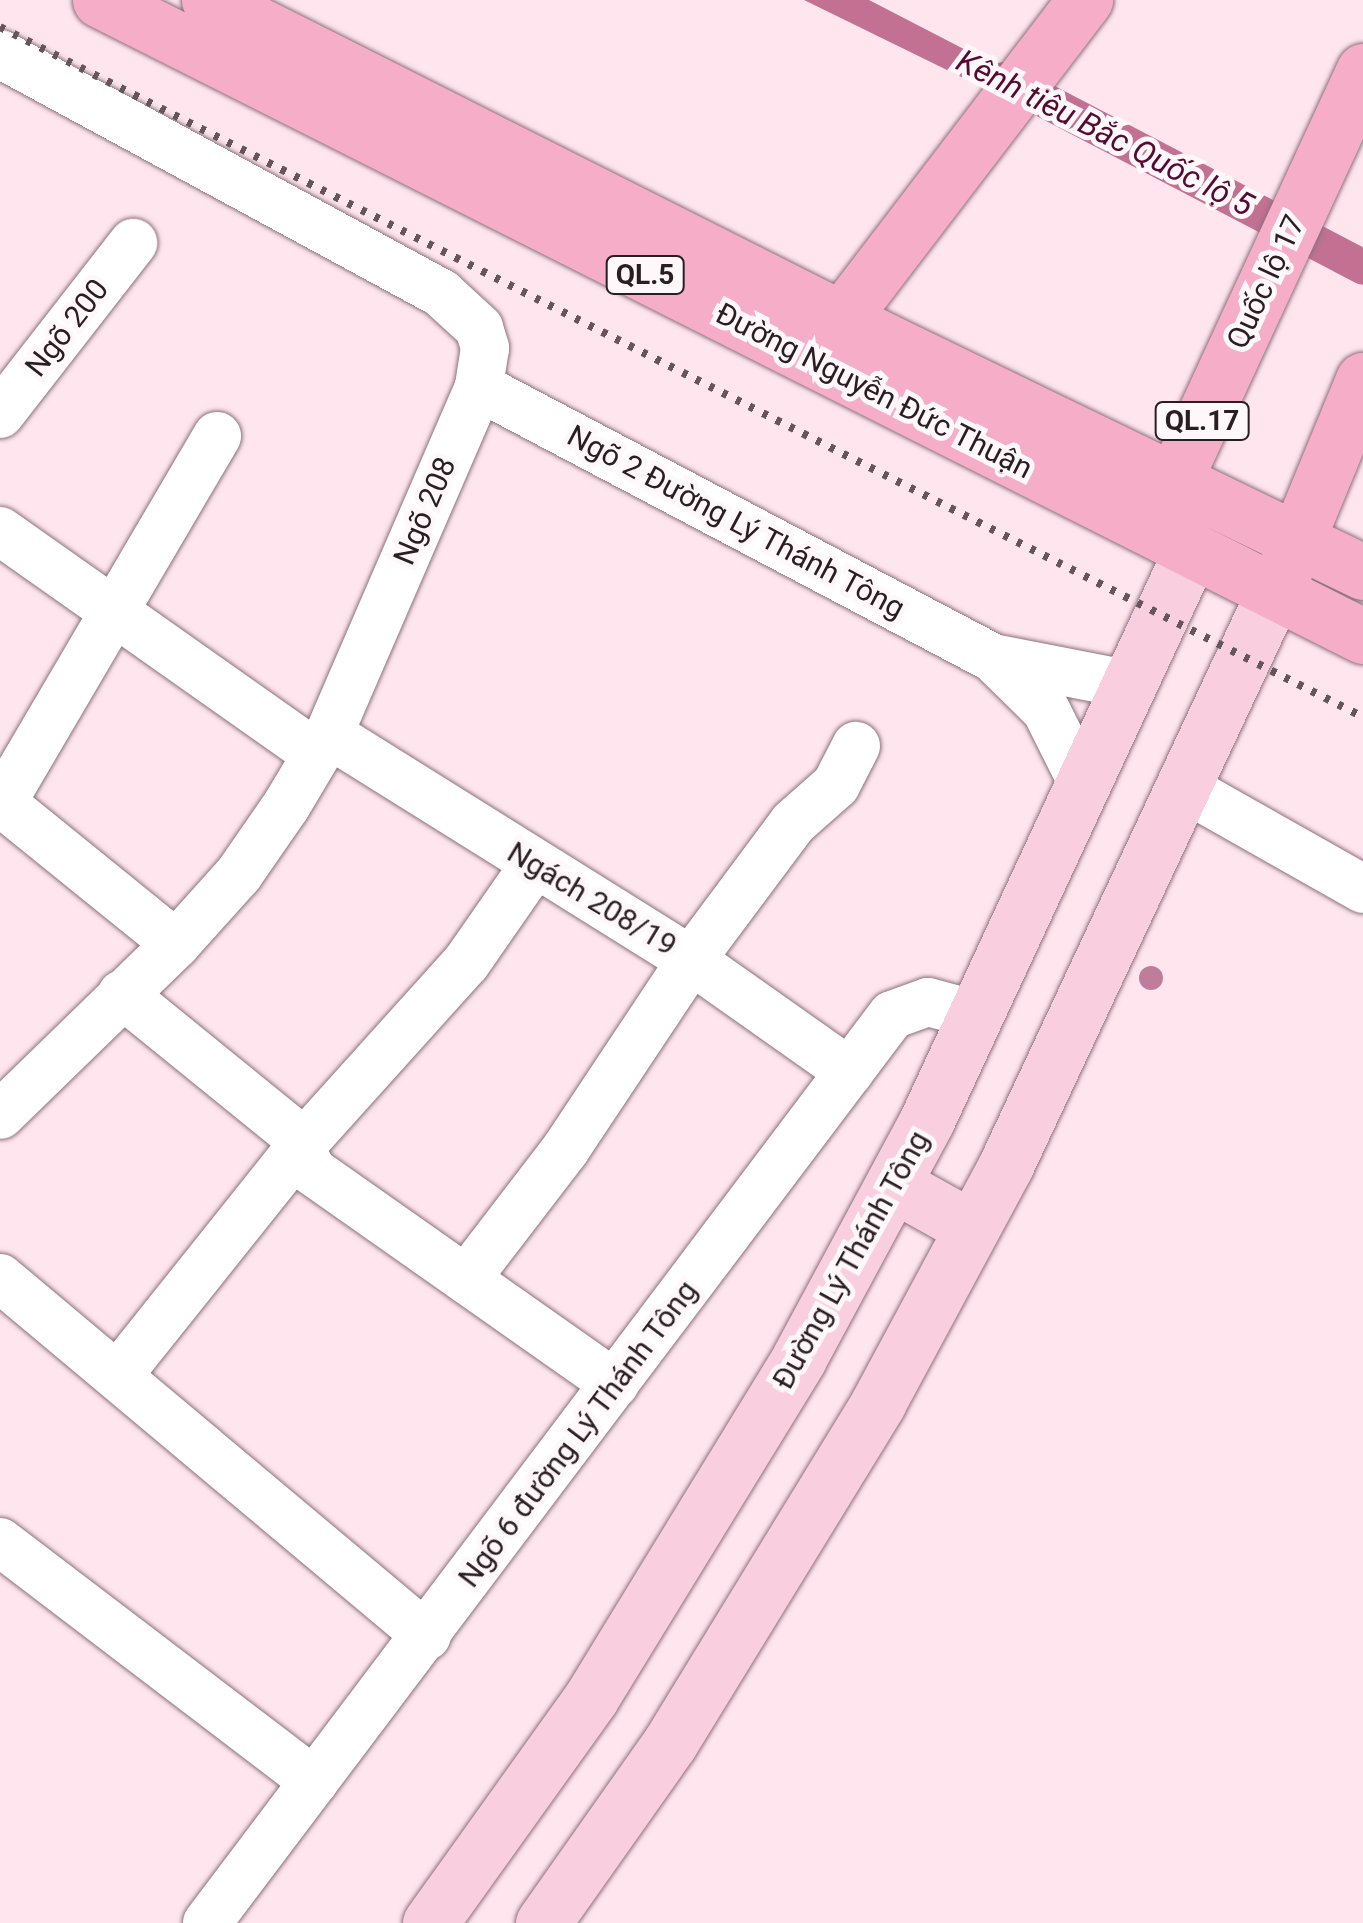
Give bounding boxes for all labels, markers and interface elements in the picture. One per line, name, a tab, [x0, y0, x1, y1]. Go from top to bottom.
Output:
water label: Kênh tiêu Bắc Quốc lộ 5	[950, 41, 1260, 225]
street label: Quốc lộ 17	[1219, 210, 1313, 354]
road number: QL.5	[605, 252, 685, 298]
street label: Ngõ 200	[18, 272, 116, 384]
street label: Đường Nguyễn Đức Thuận	[709, 295, 1039, 487]
road number: QL.17	[1154, 398, 1250, 444]
street label: Ngõ 2 Đường Lý Thánh Tông	[561, 417, 911, 627]
street label: Ngõ 208	[386, 452, 464, 570]
street label: Ngách 208/19	[501, 834, 683, 964]
street label: Đường Lý Thánh Tông	[765, 1124, 937, 1396]
street label: Ngõ 6 đường Lý Thánh Tông	[451, 1273, 705, 1595]

